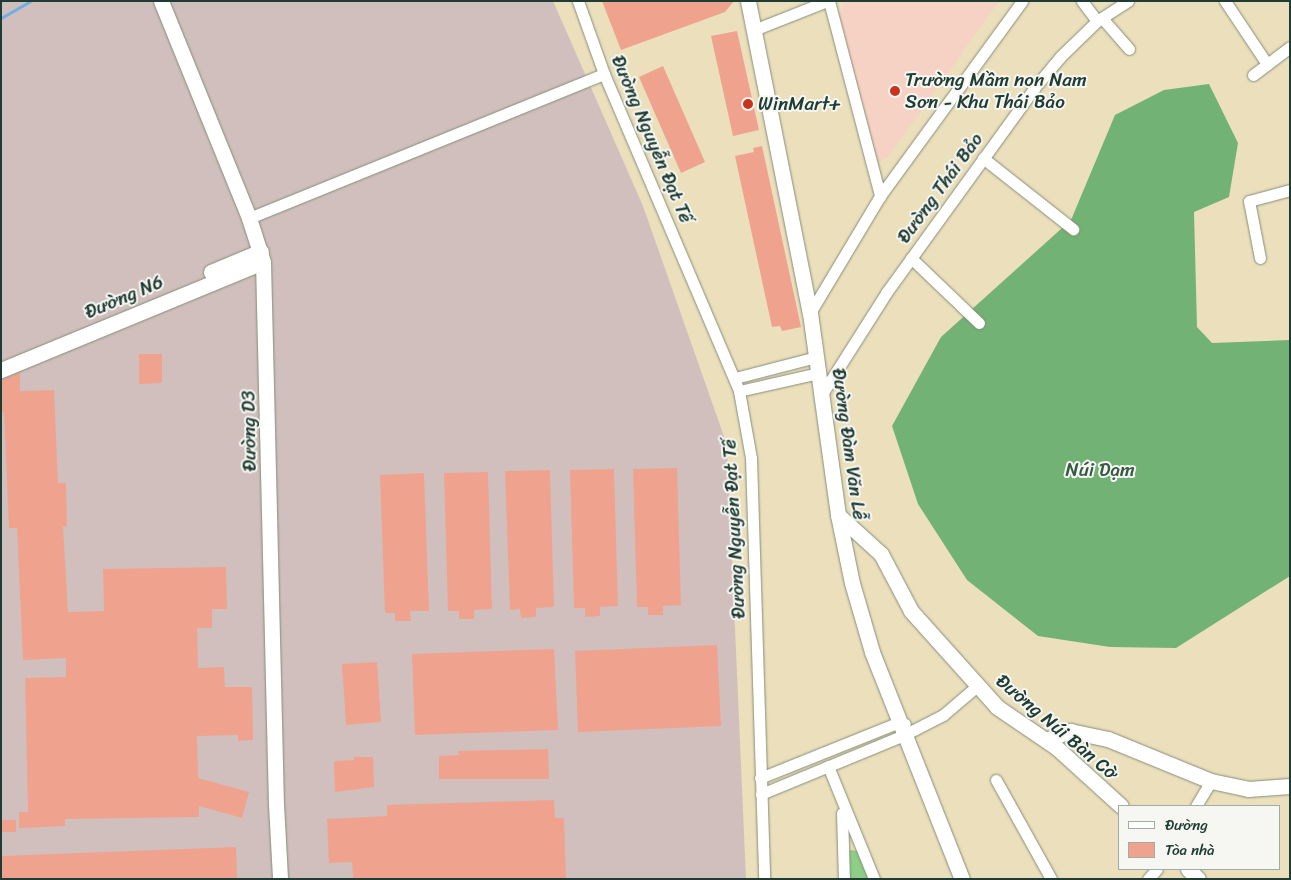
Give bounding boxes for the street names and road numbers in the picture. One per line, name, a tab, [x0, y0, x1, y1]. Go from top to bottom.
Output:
street label: Đường Nguyễn Đạt Tế	[606, 52, 698, 226]
street label: Đường Thái Bảo	[892, 128, 988, 248]
street label: Đường N6	[81, 270, 167, 324]
street label: Đường Đàm Văn Lễ	[827, 367, 871, 521]
street label: Đường D3	[237, 390, 261, 472]
street label: Đường Nguyễn Đạt Tế	[718, 439, 750, 619]
street label: Đường Núi Bàn Cờ	[991, 669, 1123, 785]

